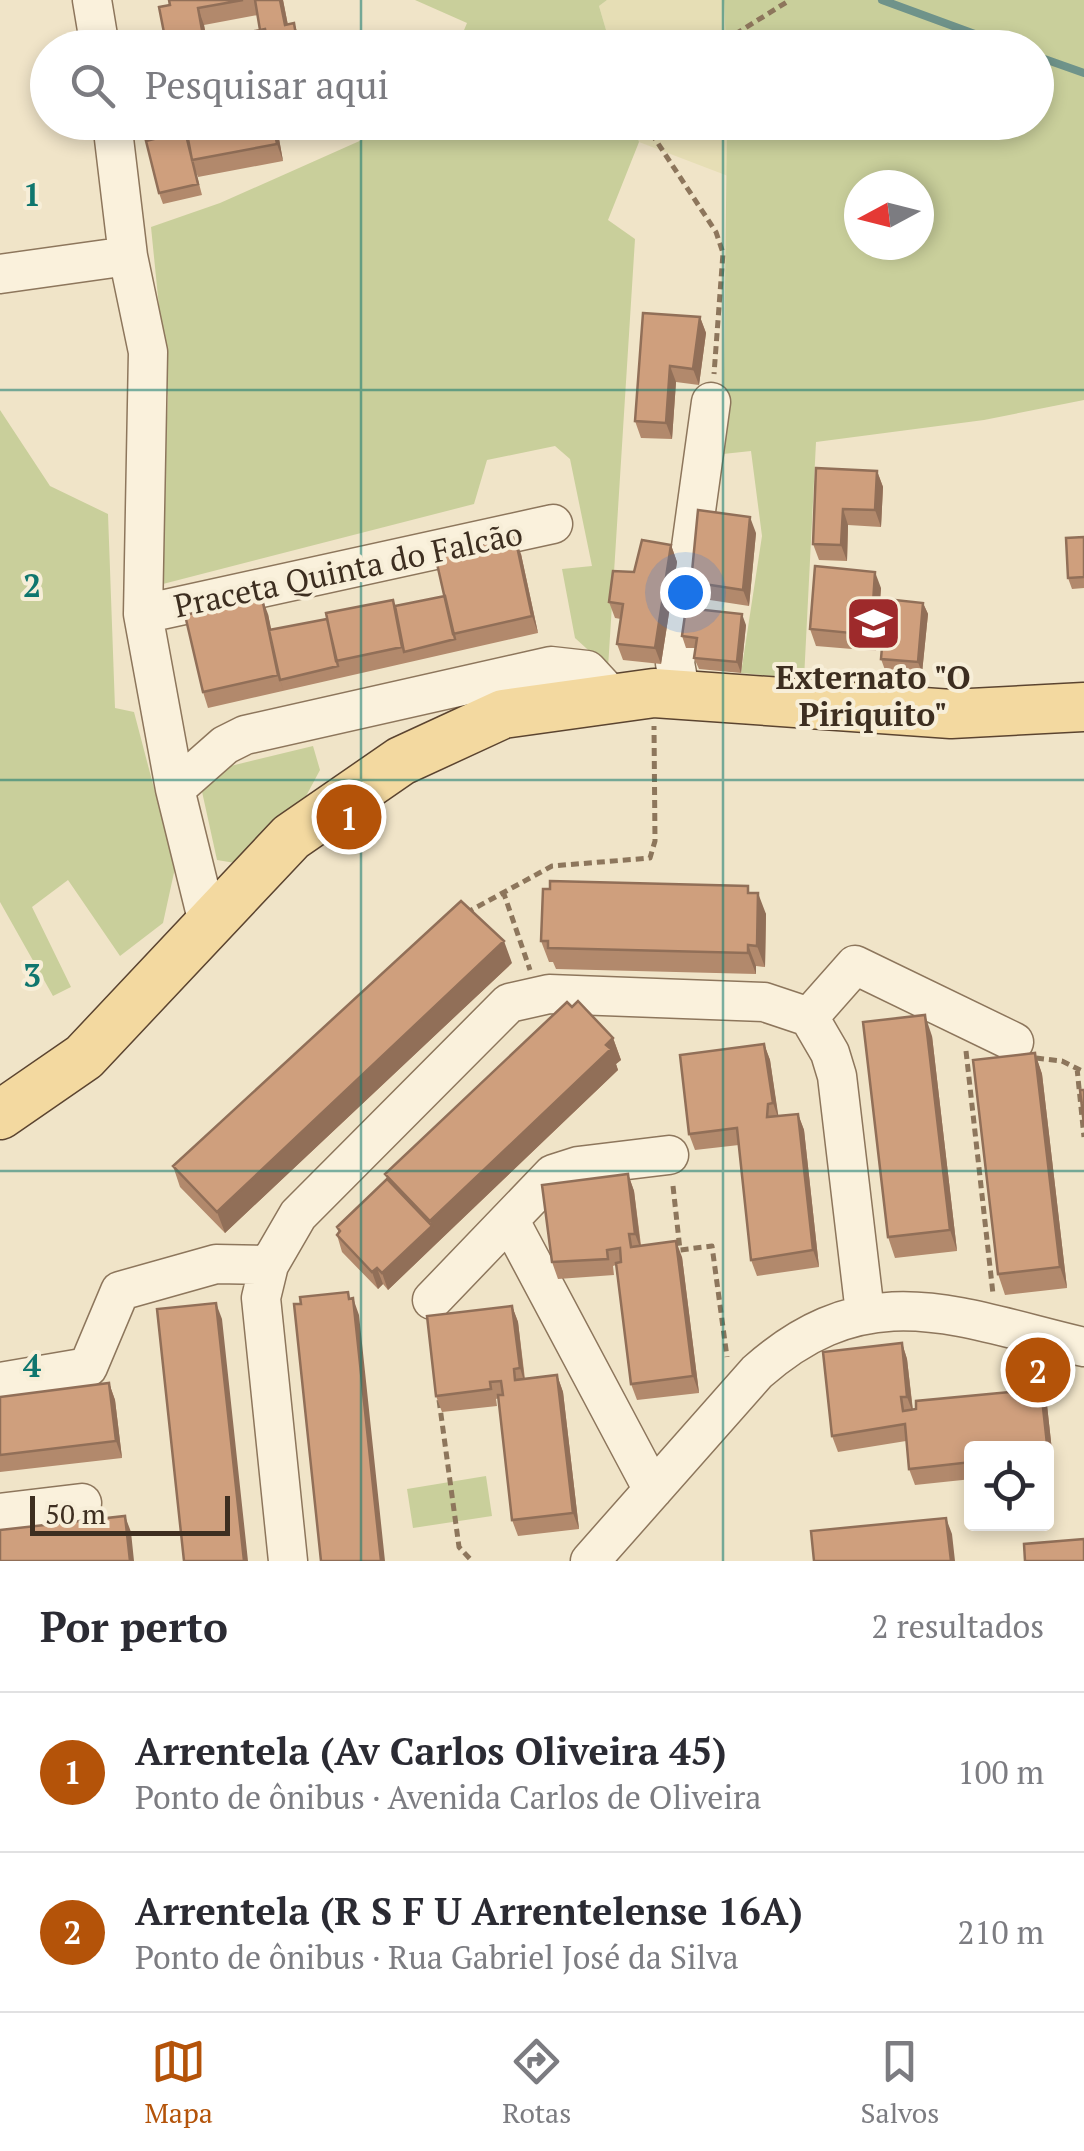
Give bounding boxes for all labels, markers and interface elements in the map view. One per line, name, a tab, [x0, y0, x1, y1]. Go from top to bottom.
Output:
search box	[30, 30, 1054, 140]
icon: search	[65, 58, 120, 113]
text: Pesquisar aqui	[145, 60, 389, 110]
north arrow	[844, 170, 934, 260]
text: 1	[23, 173, 41, 215]
street label: Praceta Quinta do Falcão	[170, 512, 526, 626]
text: 2	[23, 564, 41, 606]
your location	[660, 567, 711, 618]
school or university icon: Externato "O Piriquito"	[843, 593, 903, 653]
place label: Externato "O Piriquito"	[775, 656, 971, 735]
pin: 1	[316, 780, 382, 854]
text: 3	[23, 954, 41, 996]
pin: 2	[1006, 1332, 1070, 1408]
text: 4	[23, 1344, 41, 1386]
map controls	[964, 1441, 1054, 1531]
button: locate	[964, 1441, 1054, 1531]
scale bar	[30, 1491, 230, 1536]
text: 50 m	[45, 1495, 106, 1532]
text: Por perto	[40, 1598, 228, 1654]
text: 2 resultados	[872, 1605, 1044, 1647]
text: Arrentela (Av Carlos Oliveira 45)	[135, 1726, 727, 1776]
text: 1	[63, 1751, 82, 1793]
text: 100 m	[957, 1751, 1044, 1793]
text: Ponto de ônibus · Avenida Carlos de Oliveira	[135, 1776, 761, 1818]
text: Arrentela (R S F U Arrentelense 16A)	[135, 1886, 803, 1936]
text: 2	[63, 1911, 82, 1953]
text: 210 m	[957, 1911, 1044, 1953]
text: Ponto de ônibus · Rua Gabriel José da Silva	[135, 1936, 739, 1978]
tab: Mapa	[145, 2034, 213, 2131]
tab: Rotas	[502, 2034, 571, 2131]
tab: Salvos	[861, 2034, 939, 2131]

